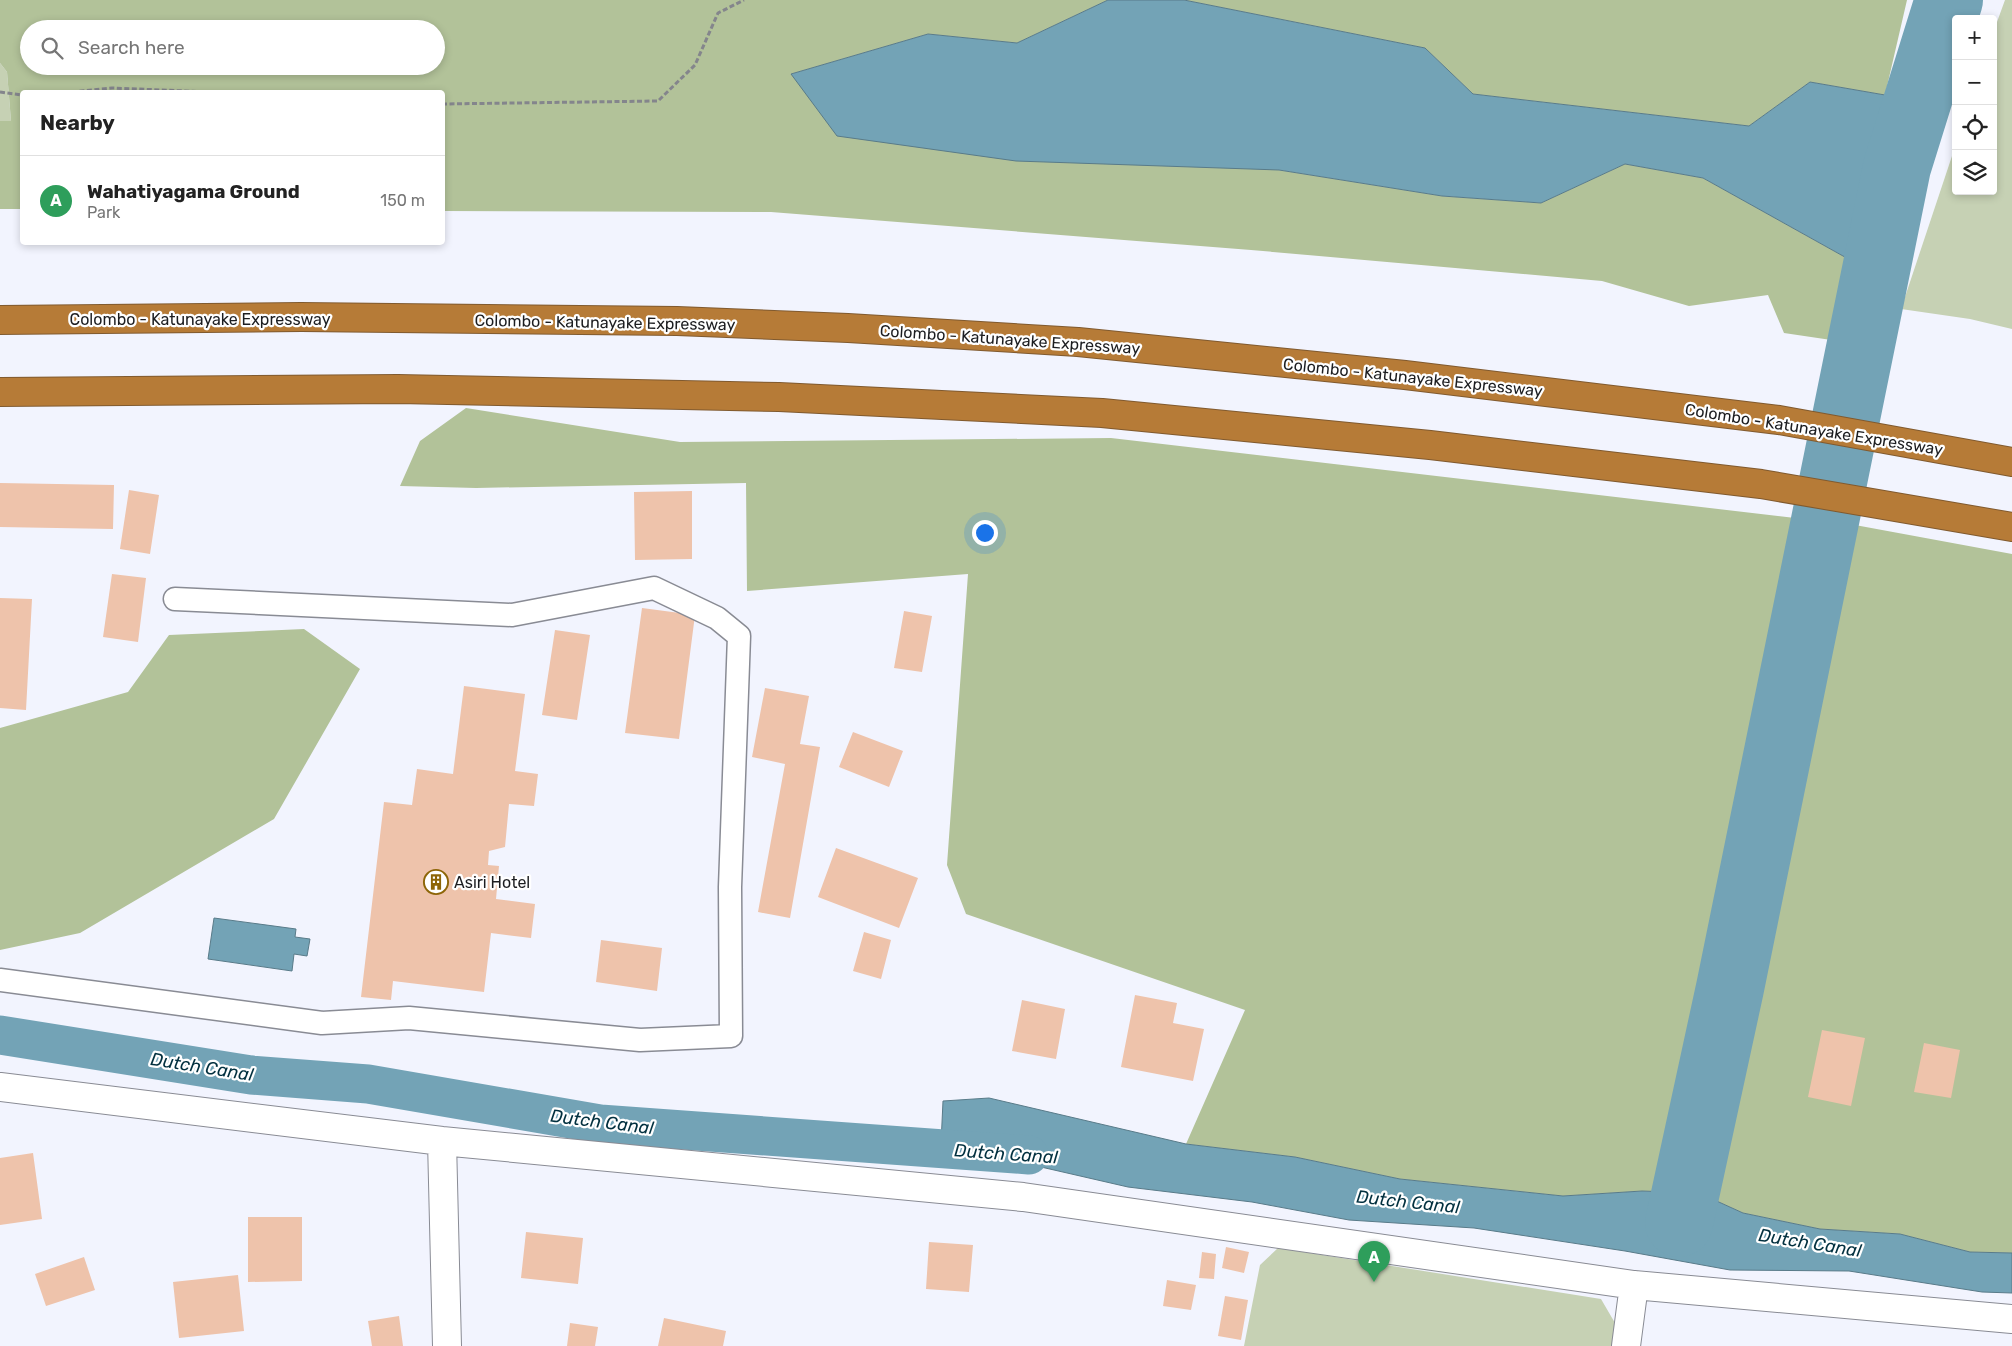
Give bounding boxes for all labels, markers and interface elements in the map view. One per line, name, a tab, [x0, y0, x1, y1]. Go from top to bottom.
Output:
map controls	[1952, 15, 1997, 195]
button: +	[1952, 15, 1997, 60]
search box	[20, 20, 445, 75]
icon: search	[38, 34, 66, 62]
text: Search here	[78, 36, 185, 59]
button: −	[1952, 60, 1997, 105]
button: locate	[1952, 105, 1997, 150]
text: Nearby	[40, 110, 115, 135]
button: layers	[1952, 150, 1997, 195]
text: Wahatiyagama Ground	[87, 180, 300, 203]
text: A	[50, 191, 62, 210]
text: 150 m	[380, 191, 425, 210]
text: Park	[87, 203, 120, 222]
street label: Colombo - Katunayake Expressway	[70, 310, 331, 329]
street label: Colombo - Katunayake Expressway	[474, 311, 736, 334]
street label: Colombo - Katunayake Expressway	[879, 321, 1141, 358]
street label: Colombo - Katunayake Expressway	[1282, 354, 1544, 401]
street label: Colombo - Katunayake Expressway	[1684, 400, 1944, 459]
your location	[972, 520, 998, 546]
building icon: Asiri Hotel	[423, 869, 449, 895]
place label: Asiri Hotel	[454, 873, 530, 892]
water label: Dutch Canal	[149, 1048, 256, 1086]
water label: Dutch Canal	[549, 1105, 655, 1139]
water label: Dutch Canal	[953, 1139, 1059, 1169]
water label: Dutch Canal	[1355, 1186, 1461, 1218]
water label: Dutch Canal	[1757, 1224, 1864, 1262]
pin: A	[1358, 1241, 1390, 1282]

